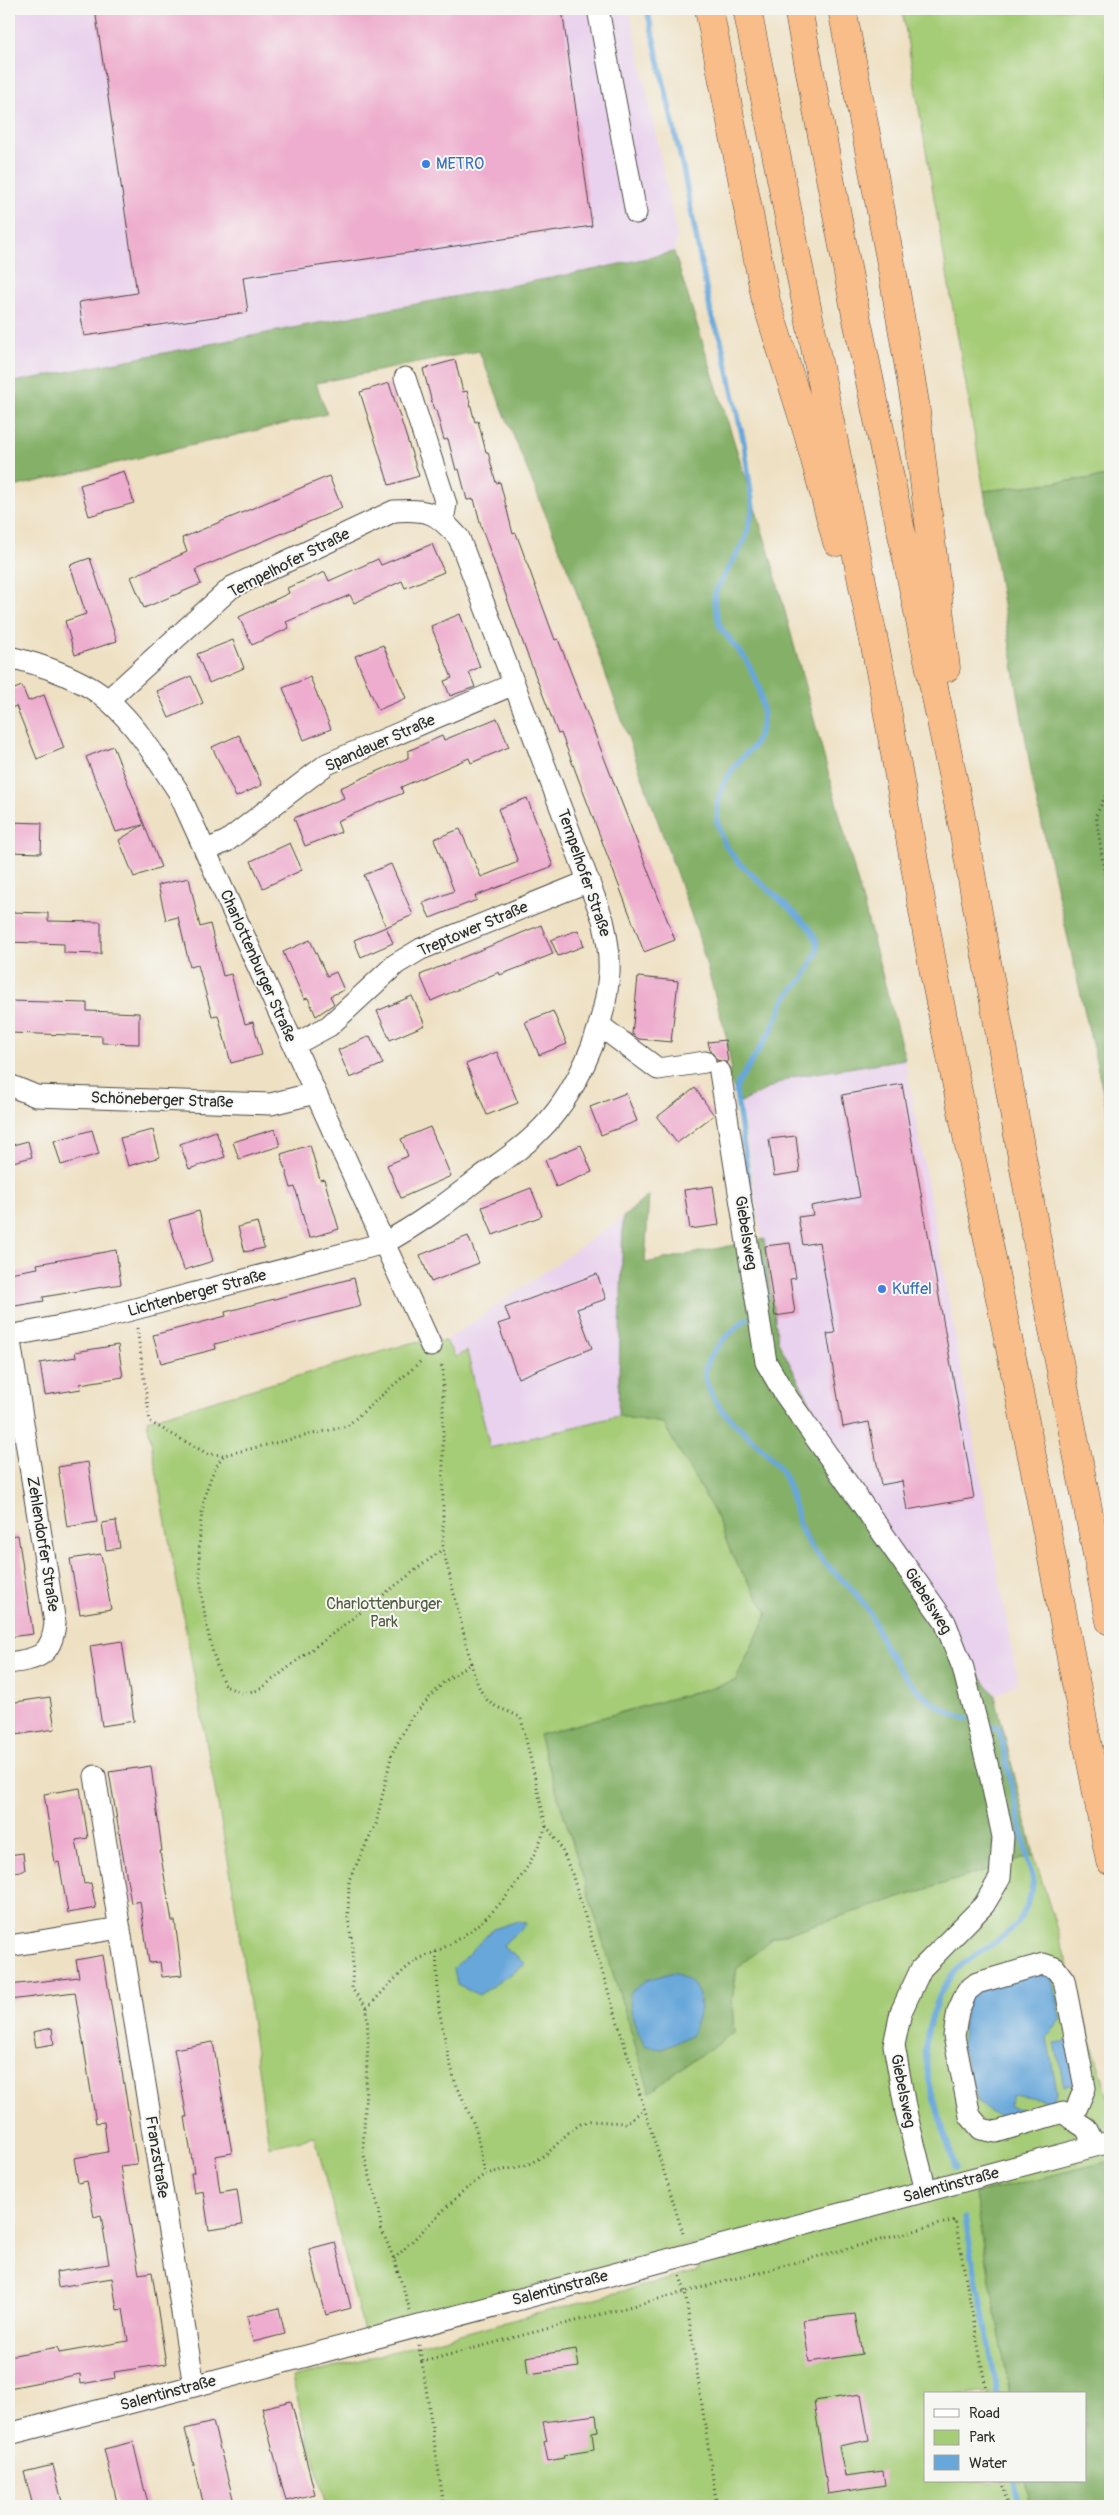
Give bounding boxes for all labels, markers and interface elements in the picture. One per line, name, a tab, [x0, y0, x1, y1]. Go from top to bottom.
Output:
place label: METRO	[436, 154, 484, 174]
marker: METRO	[420, 158, 432, 170]
street label: Tempelhofer Straße	[225, 524, 353, 602]
street label: Spandauer Straße	[322, 710, 438, 776]
street label: Tempelhofer Straße	[553, 807, 615, 939]
street label: Charlottenburger Straße	[215, 887, 301, 1045]
street label: Treptower Straße	[415, 897, 531, 961]
street label: Schöneberger Straße	[90, 1088, 234, 1112]
street label: Giebelsweg	[730, 1194, 762, 1272]
street label: Lichtenberger Straße	[125, 1265, 269, 1321]
place label: Kuffel	[892, 1279, 932, 1299]
marker: Kuffel	[876, 1283, 888, 1295]
street label: Zehlendorfer Straße	[22, 1475, 64, 1613]
street label: Giebelsweg	[900, 1564, 956, 1638]
park label: Charlottenburger Park	[326, 1594, 442, 1632]
street label: Giebelsweg	[886, 2052, 920, 2130]
street label: Franzstraße	[141, 2114, 173, 2200]
street label: Salentinstraße	[901, 2163, 1001, 2207]
street label: Salentinstraße	[510, 2266, 610, 2310]
street label: Salentinstraße	[118, 2371, 218, 2415]
legend	[924, 2392, 1086, 2482]
text: Road	[969, 2404, 1000, 2423]
text: Park	[969, 2428, 996, 2447]
text: Water	[969, 2454, 1008, 2473]

